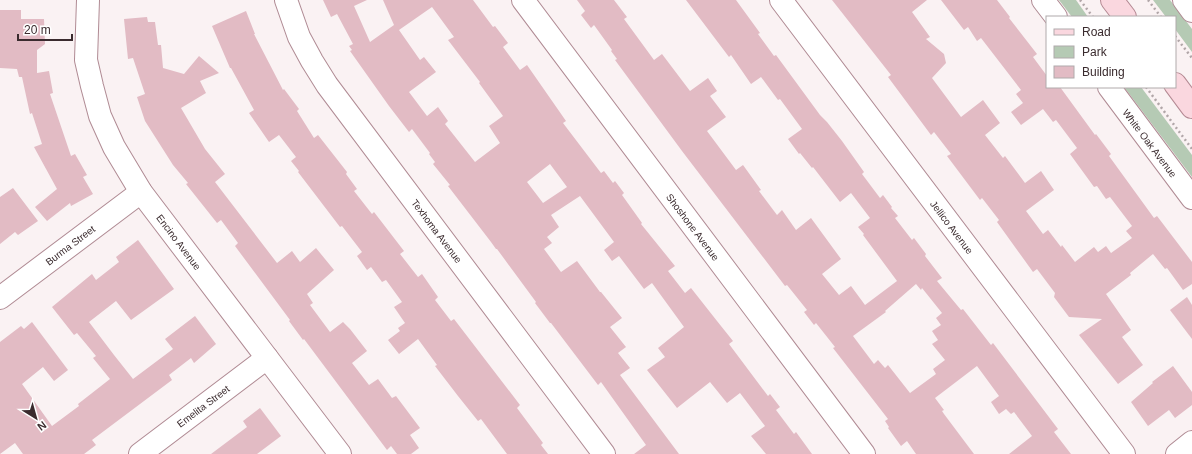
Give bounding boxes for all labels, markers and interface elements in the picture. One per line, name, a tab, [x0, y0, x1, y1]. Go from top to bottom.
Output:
scale bar	[18, 16, 72, 42]
legend	[1046, 16, 1176, 88]
text: 20 m	[24, 23, 51, 37]
text: Road	[1082, 25, 1111, 39]
text: Park	[1082, 45, 1108, 59]
text: Building	[1082, 65, 1125, 79]
street label: White Oak Avenue	[1120, 107, 1179, 180]
street label: Shoshone Avenue	[664, 192, 722, 263]
street label: Texhoma Avenue	[409, 197, 464, 266]
street label: Jellico Avenue	[928, 199, 975, 256]
street label: Encino Avenue	[154, 212, 203, 273]
street label: Burma Street	[43, 223, 97, 268]
street label: Emelita Street	[175, 383, 232, 430]
north arrow	[16, 398, 56, 438]
text: N	[35, 419, 49, 433]

